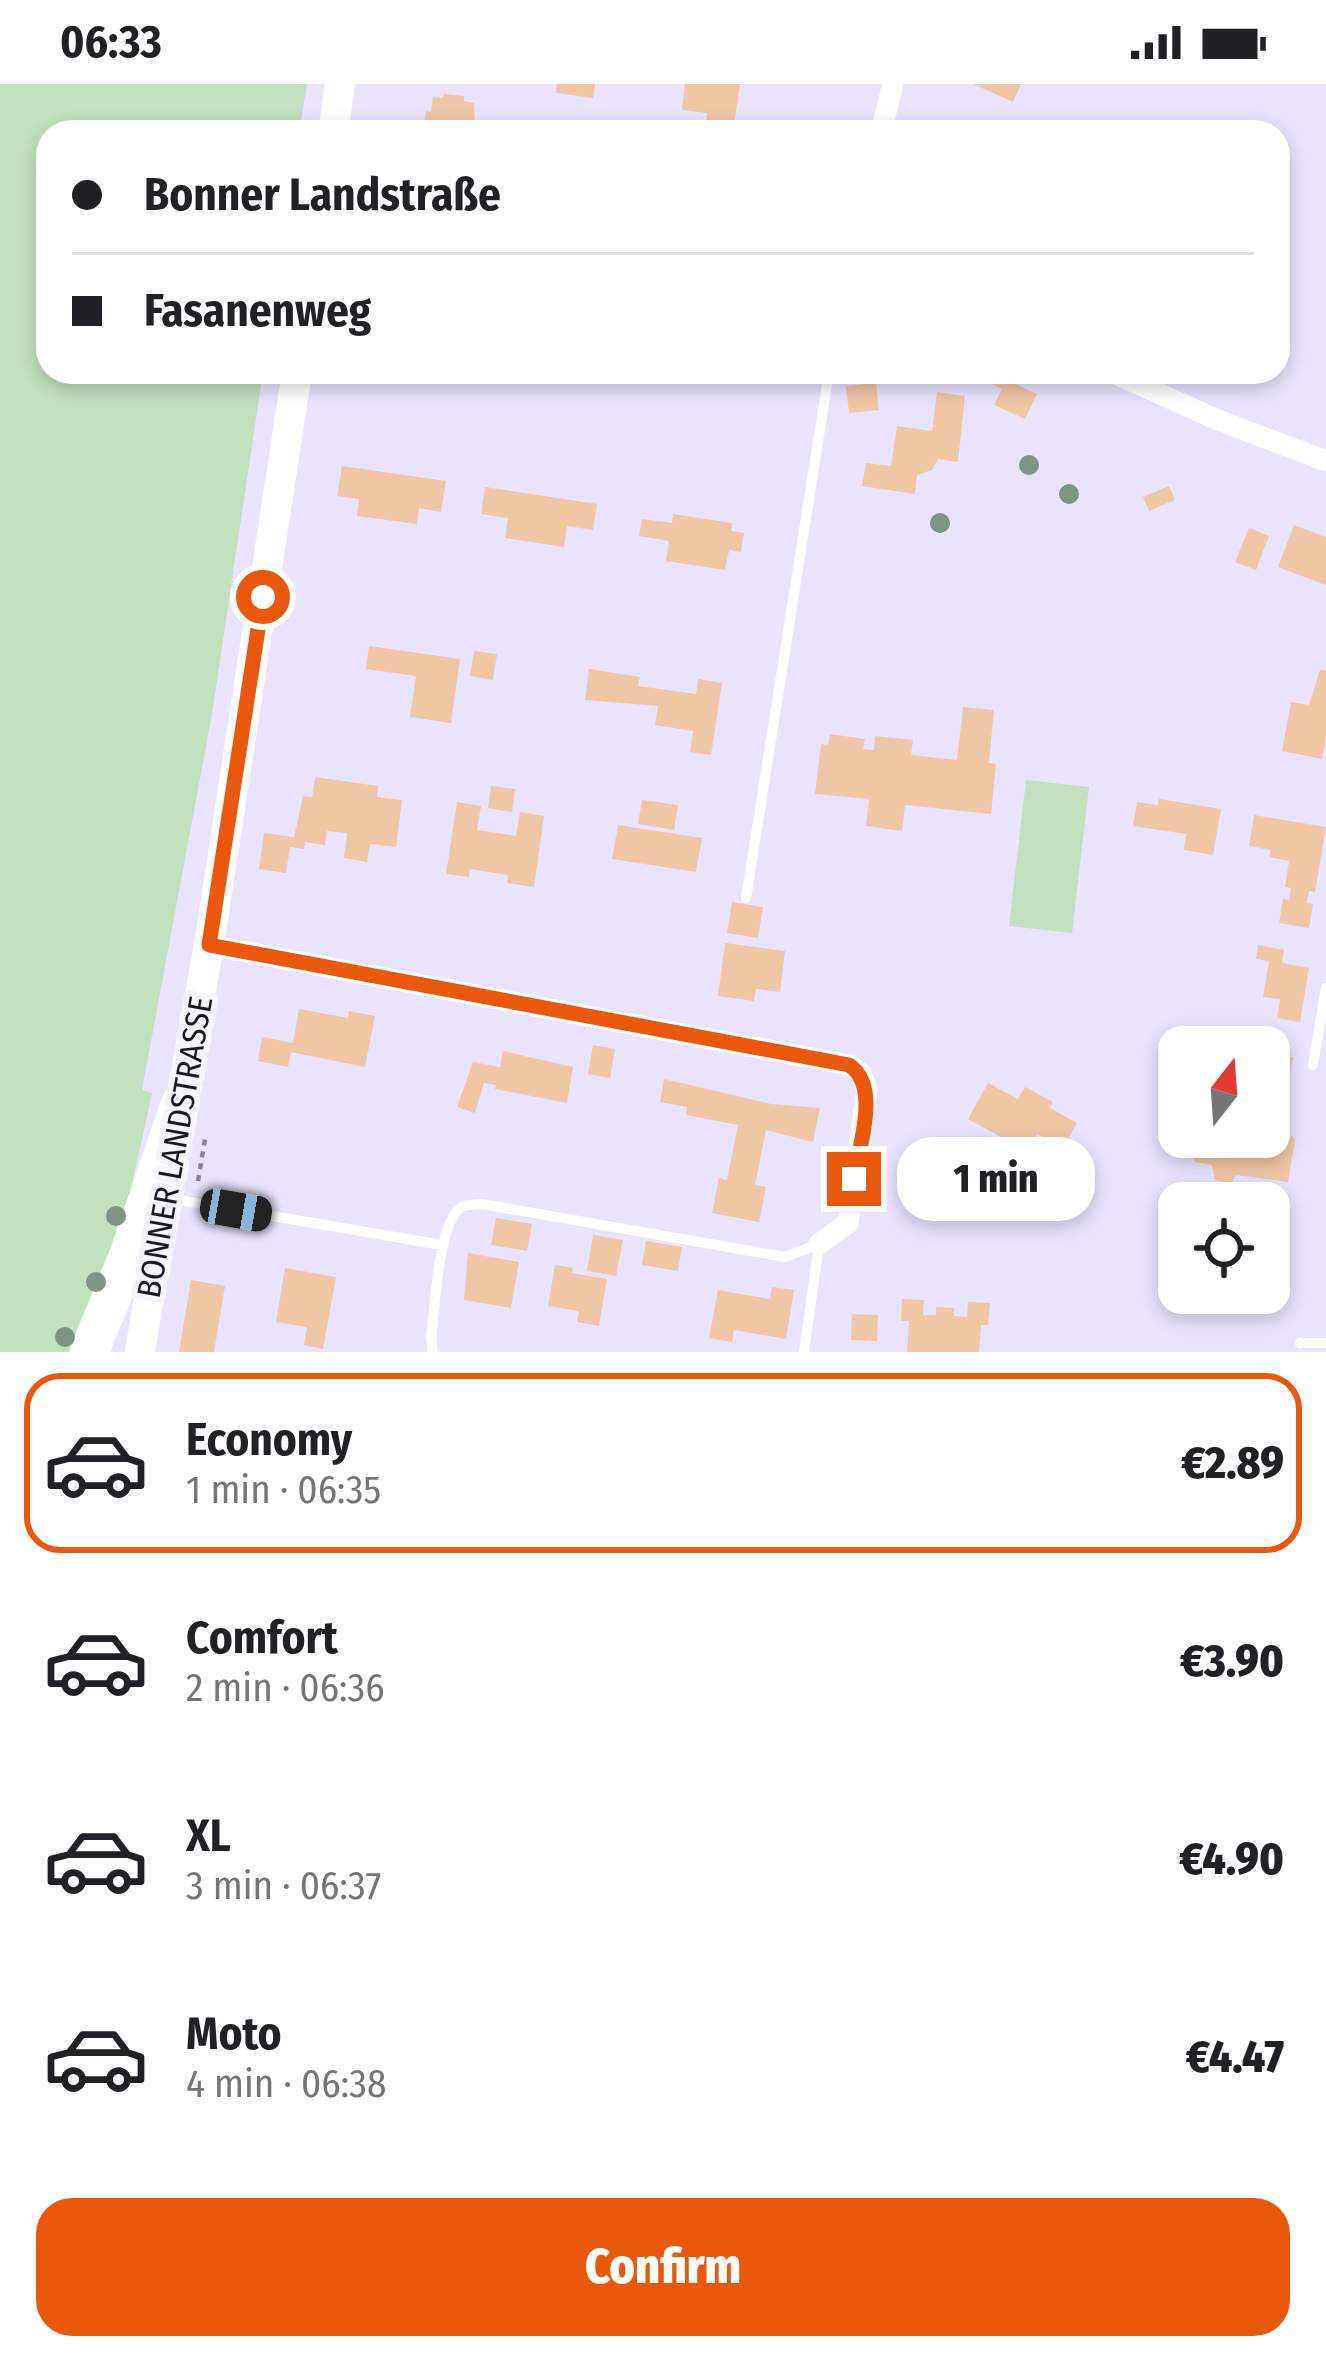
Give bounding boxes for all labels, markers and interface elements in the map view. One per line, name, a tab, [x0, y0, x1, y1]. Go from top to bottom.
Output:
text: 06:33	[60, 15, 162, 69]
text: Bonner Landstraße	[144, 168, 501, 222]
text: Fasanenweg	[144, 284, 371, 338]
route start	[236, 570, 290, 624]
street label: BONNER LANDSTRASSE	[129, 993, 221, 1301]
north arrow	[1158, 1026, 1290, 1158]
map controls	[1158, 1026, 1290, 1314]
callout: 1 min	[896, 1137, 1094, 1221]
route end	[827, 1152, 881, 1206]
text: 1 min	[954, 1156, 1038, 1202]
button: locate	[1158, 1182, 1290, 1314]
car	[197, 1186, 275, 1234]
icon: car	[42, 1409, 150, 1517]
text: Economy	[186, 1413, 352, 1467]
text: €2.89	[1181, 1436, 1284, 1490]
text: 1 min · 06:35	[186, 1467, 381, 1513]
icon: car	[42, 1607, 150, 1715]
text: Comfort	[186, 1611, 338, 1665]
text: €3.90	[1180, 1634, 1284, 1688]
text: 2 min · 06:36	[186, 1665, 385, 1711]
icon: car	[42, 1805, 150, 1913]
text: XL	[186, 1809, 231, 1863]
text: €4.90	[1179, 1832, 1284, 1886]
text: 3 min · 06:37	[186, 1863, 381, 1909]
icon: car	[42, 2003, 150, 2111]
text: Moto	[186, 2007, 282, 2061]
text: €4.47	[1186, 2030, 1284, 2084]
text: 4 min · 06:38	[186, 2061, 386, 2107]
button: Confirm	[36, 2198, 1290, 2336]

